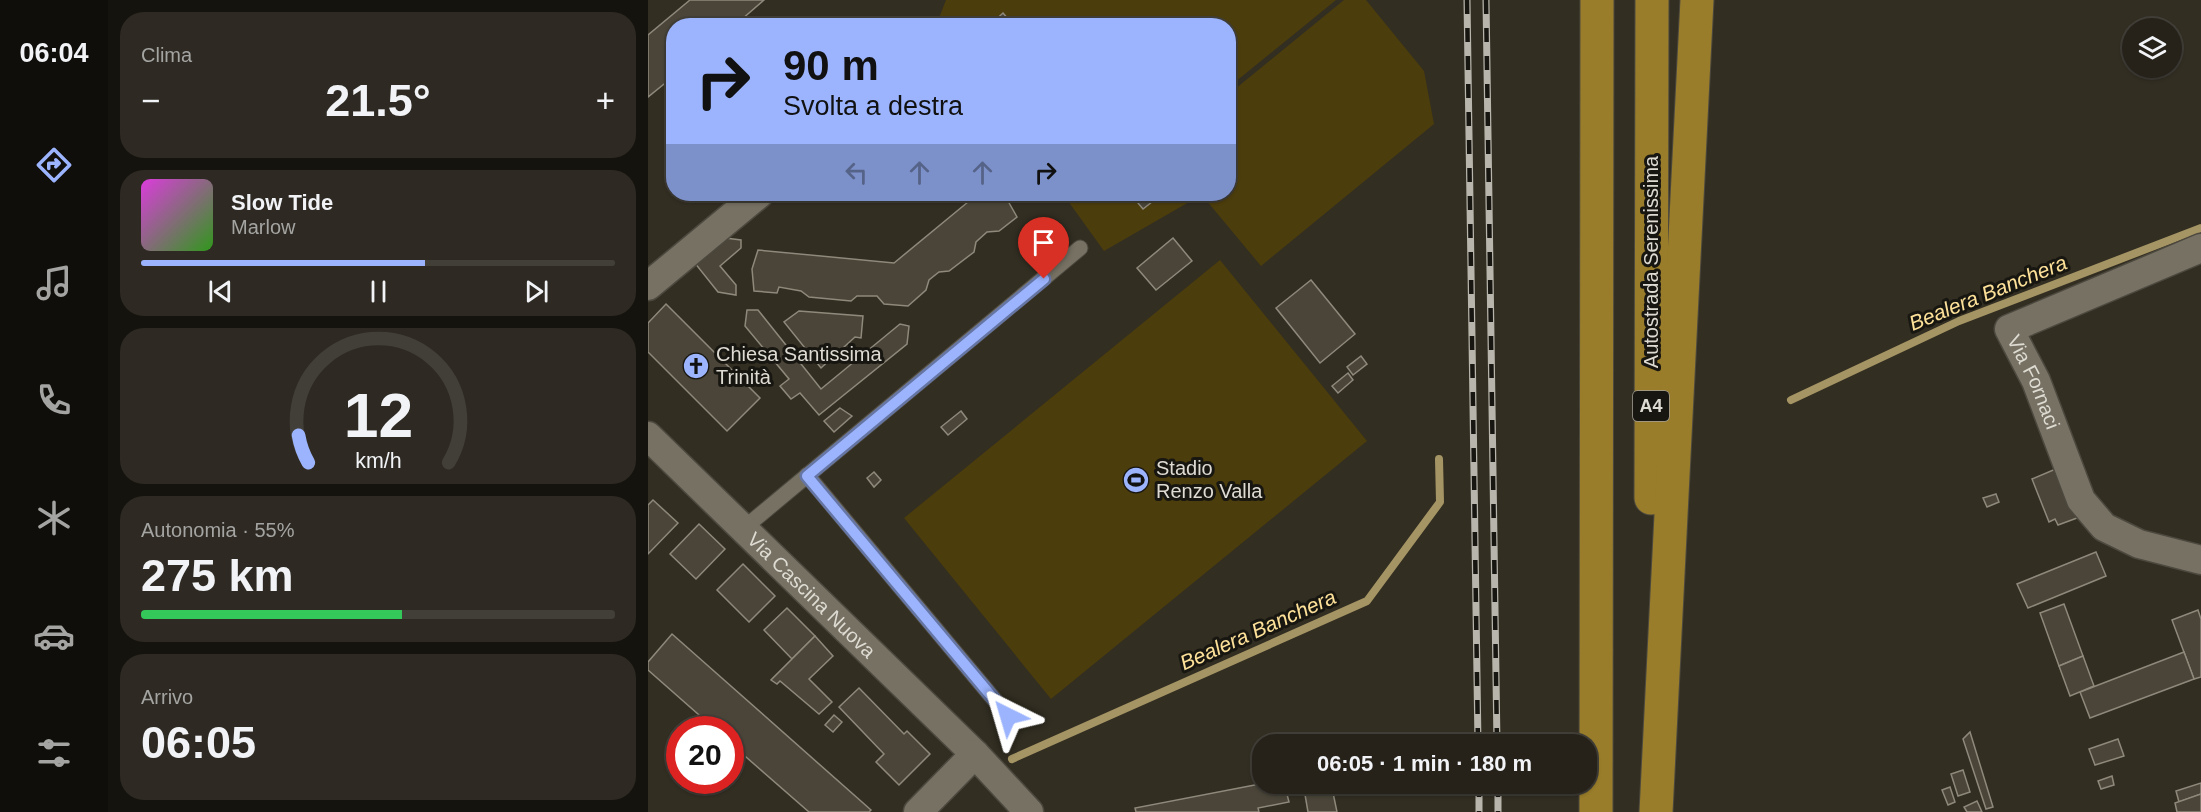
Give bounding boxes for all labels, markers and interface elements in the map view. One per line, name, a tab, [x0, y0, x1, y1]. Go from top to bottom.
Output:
map controls	[2122, 18, 2182, 78]
button: layers	[2122, 18, 2182, 78]
text: 06:04	[19, 38, 89, 68]
icon: right	[684, 42, 762, 120]
text: 90 m	[783, 42, 879, 89]
text: Clima	[141, 44, 192, 66]
text: 21.5°	[325, 75, 431, 126]
text: −	[141, 82, 160, 119]
text: +	[596, 82, 615, 119]
text: Svolta a destra	[783, 91, 963, 121]
icon: directions	[33, 144, 75, 186]
street label: Autostrada Serenissima	[1640, 155, 1662, 368]
icon: left	[840, 156, 873, 189]
icon: ahead	[903, 156, 936, 189]
icon: ahead	[966, 156, 999, 189]
icon: right	[1029, 156, 1062, 189]
text: Slow Tide	[231, 190, 333, 215]
text: Marlow	[231, 216, 295, 238]
pin	[1018, 217, 1069, 279]
icon: arrive	[1027, 226, 1060, 259]
water label: Bealera Banchera	[1906, 250, 2070, 335]
icon: music	[33, 262, 75, 304]
icon: previous	[204, 275, 237, 308]
icon: pause	[362, 275, 395, 308]
icon: next	[520, 275, 553, 308]
street label: Via Fornaci	[2003, 331, 2064, 432]
place label: Chiesa Santissima Trinità	[716, 343, 883, 388]
church icon: Chiesa Santissima Trinità	[681, 351, 711, 381]
icon: phone	[33, 379, 75, 421]
text: 12	[343, 381, 413, 450]
road number: A4	[1633, 391, 1669, 421]
text: km/h	[355, 449, 401, 473]
place label: Stadio Renzo Valla	[1156, 457, 1263, 502]
sports icon: Stadio Renzo Valla	[1121, 465, 1151, 495]
icon: climate	[33, 497, 75, 539]
text: Autonomia · 55%	[141, 519, 294, 541]
street label: Via Cascina Nuova	[743, 528, 881, 663]
text: 275 km	[141, 550, 294, 601]
water label: Bealera Banchera	[1176, 585, 1339, 674]
icon: car	[33, 615, 75, 657]
position arrow	[976, 684, 1040, 748]
text: Arrivo	[141, 686, 193, 708]
speed limit sign: 20	[666, 716, 744, 794]
text: 06:05	[141, 717, 256, 768]
icon: filters	[33, 732, 75, 774]
text: 06:05 · 1 min · 180 m	[1317, 751, 1532, 776]

